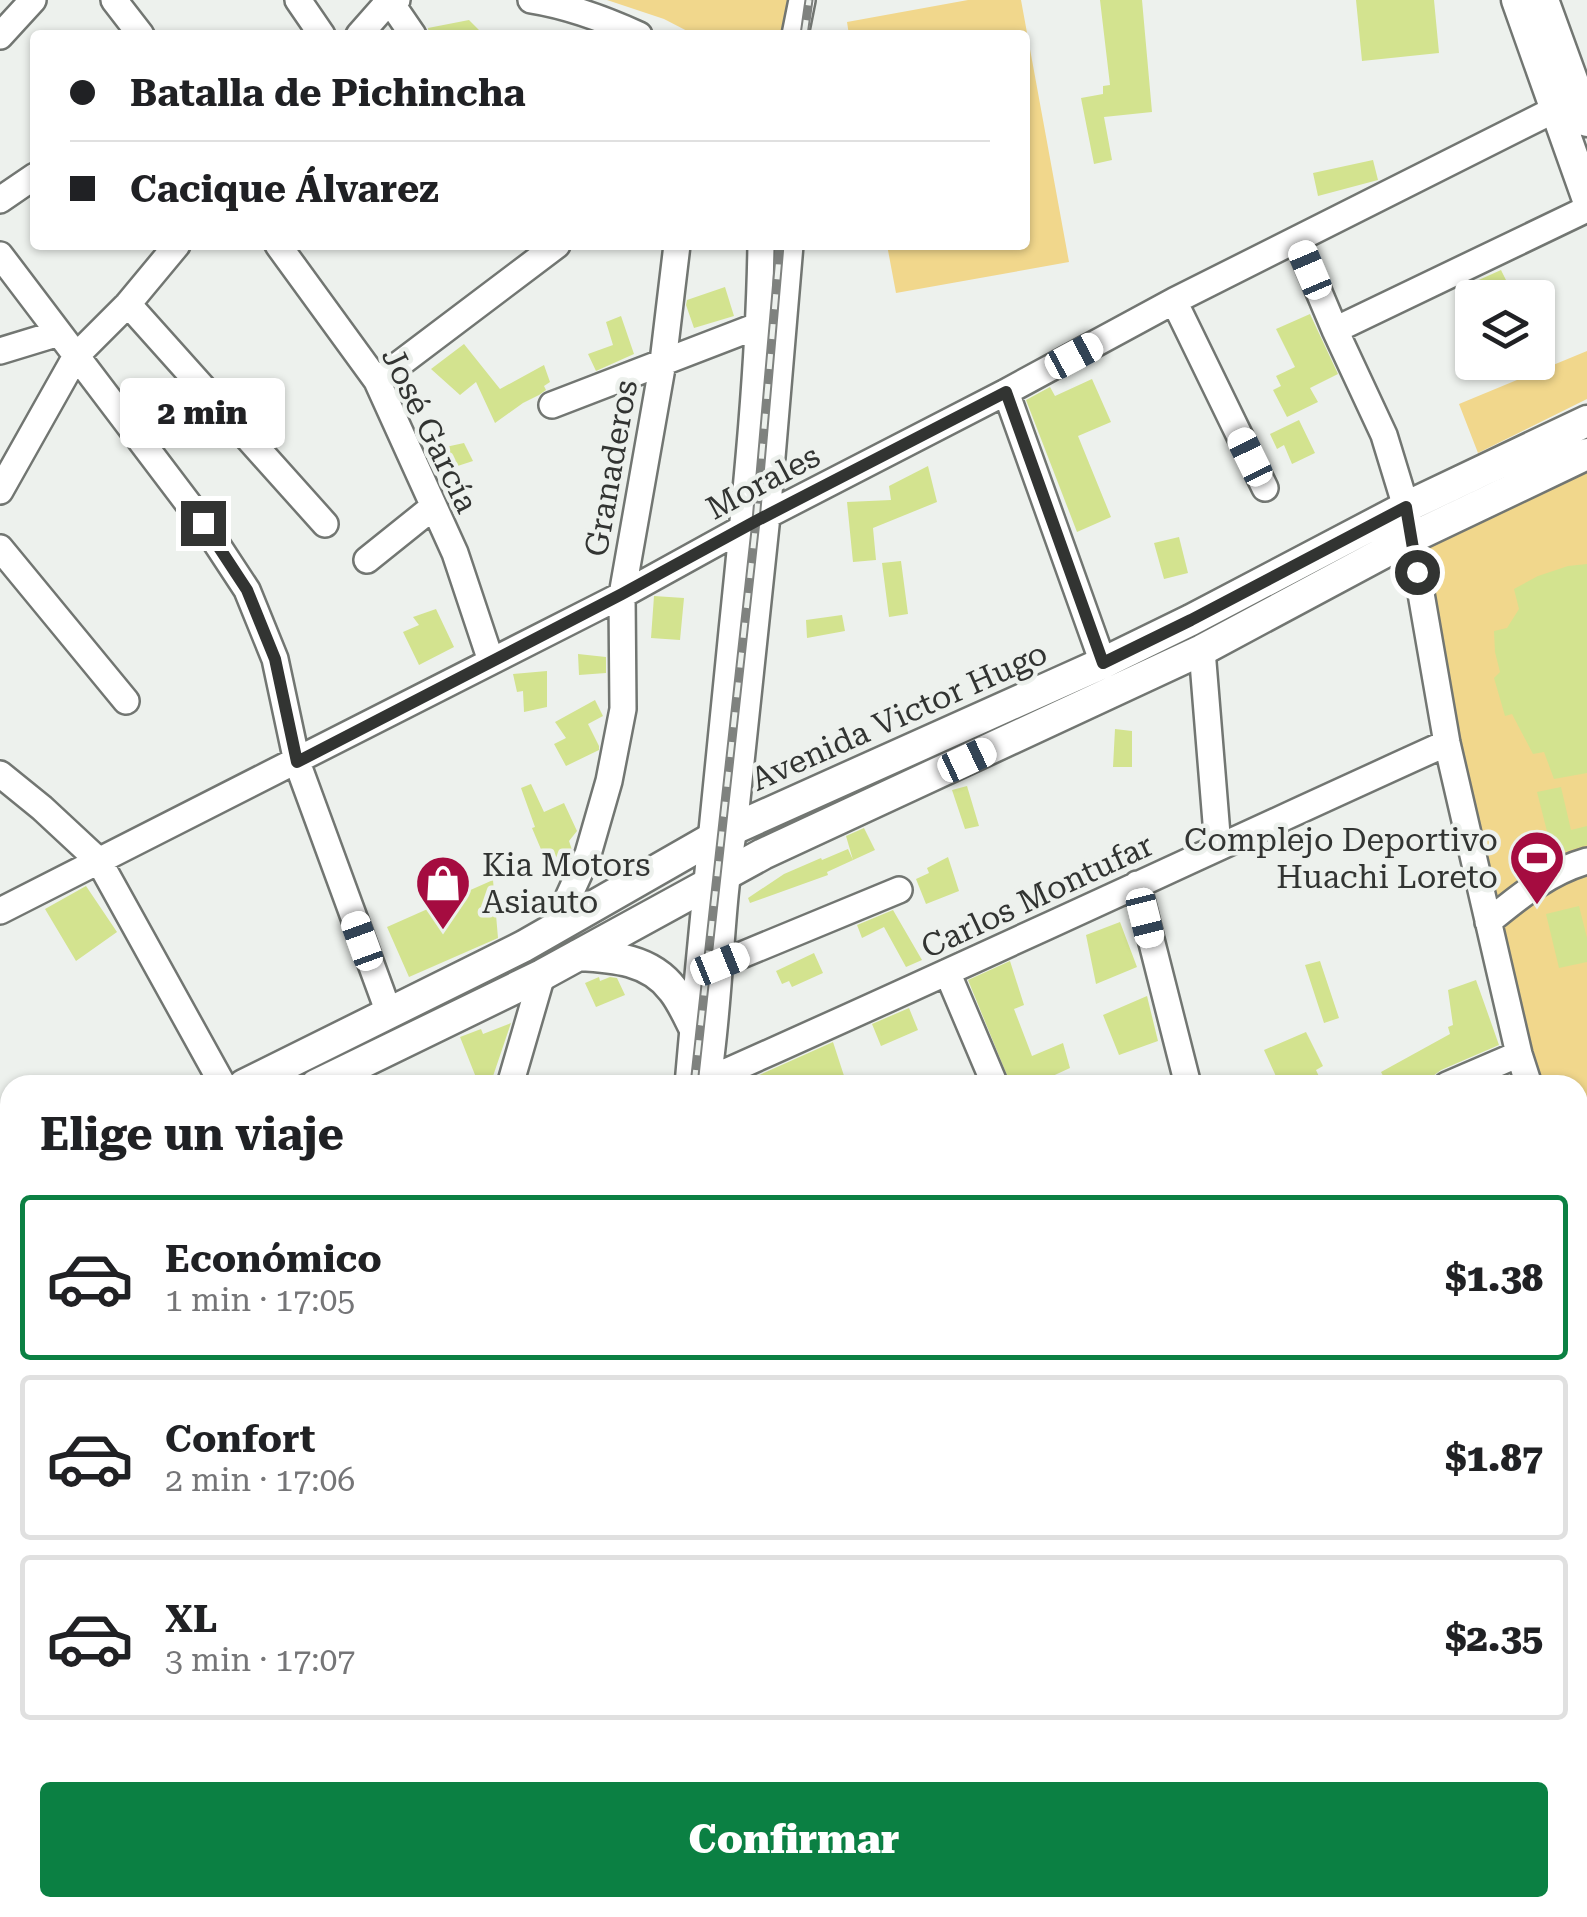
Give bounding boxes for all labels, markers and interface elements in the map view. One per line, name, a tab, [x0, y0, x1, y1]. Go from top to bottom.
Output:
text: Batalla de Pichincha	[130, 71, 526, 115]
text: Cacique Álvarez	[130, 167, 439, 211]
car	[1284, 237, 1336, 303]
map controls	[1455, 280, 1555, 380]
button: layers	[1455, 280, 1555, 380]
car	[1040, 329, 1108, 383]
street label: José García	[374, 341, 486, 519]
street label: Granaderos	[577, 377, 645, 559]
callout: 2 min	[120, 378, 286, 448]
text: 2 min	[158, 394, 247, 432]
car	[1223, 423, 1277, 491]
street label: Morales	[700, 436, 826, 528]
route end	[181, 501, 226, 546]
route start	[1395, 550, 1440, 595]
street label: Avenida Victor Hugo	[745, 634, 1053, 798]
car	[933, 734, 1001, 786]
place label: Complejo Deportivo Huachi Loreto	[1184, 821, 1498, 896]
street label: Carlos Montufar	[915, 826, 1159, 966]
sports icon: Complejo Deportivo Huachi Loreto	[1507, 828, 1567, 907]
place label: Kia Motors Asiauto	[482, 846, 650, 921]
shop icon: Kia Motors Asiauto	[413, 853, 473, 932]
car	[1123, 885, 1167, 951]
car	[338, 908, 386, 974]
car	[687, 939, 753, 989]
text: Elige un viaje	[40, 1108, 344, 1161]
icon: car	[45, 1233, 135, 1323]
text: Económico	[165, 1237, 382, 1281]
text: $1.38	[1445, 1256, 1543, 1300]
text: 1 min · 17:05	[165, 1281, 355, 1319]
icon: car	[45, 1413, 135, 1503]
text: Confort	[165, 1417, 315, 1461]
text: $1.87	[1445, 1436, 1543, 1480]
text: 2 min · 17:06	[165, 1461, 355, 1499]
icon: car	[45, 1593, 135, 1683]
text: XL	[165, 1597, 217, 1641]
text: $2.35	[1445, 1616, 1543, 1660]
text: 3 min · 17:07	[165, 1641, 355, 1679]
button: Confirmar	[40, 1782, 1548, 1897]

